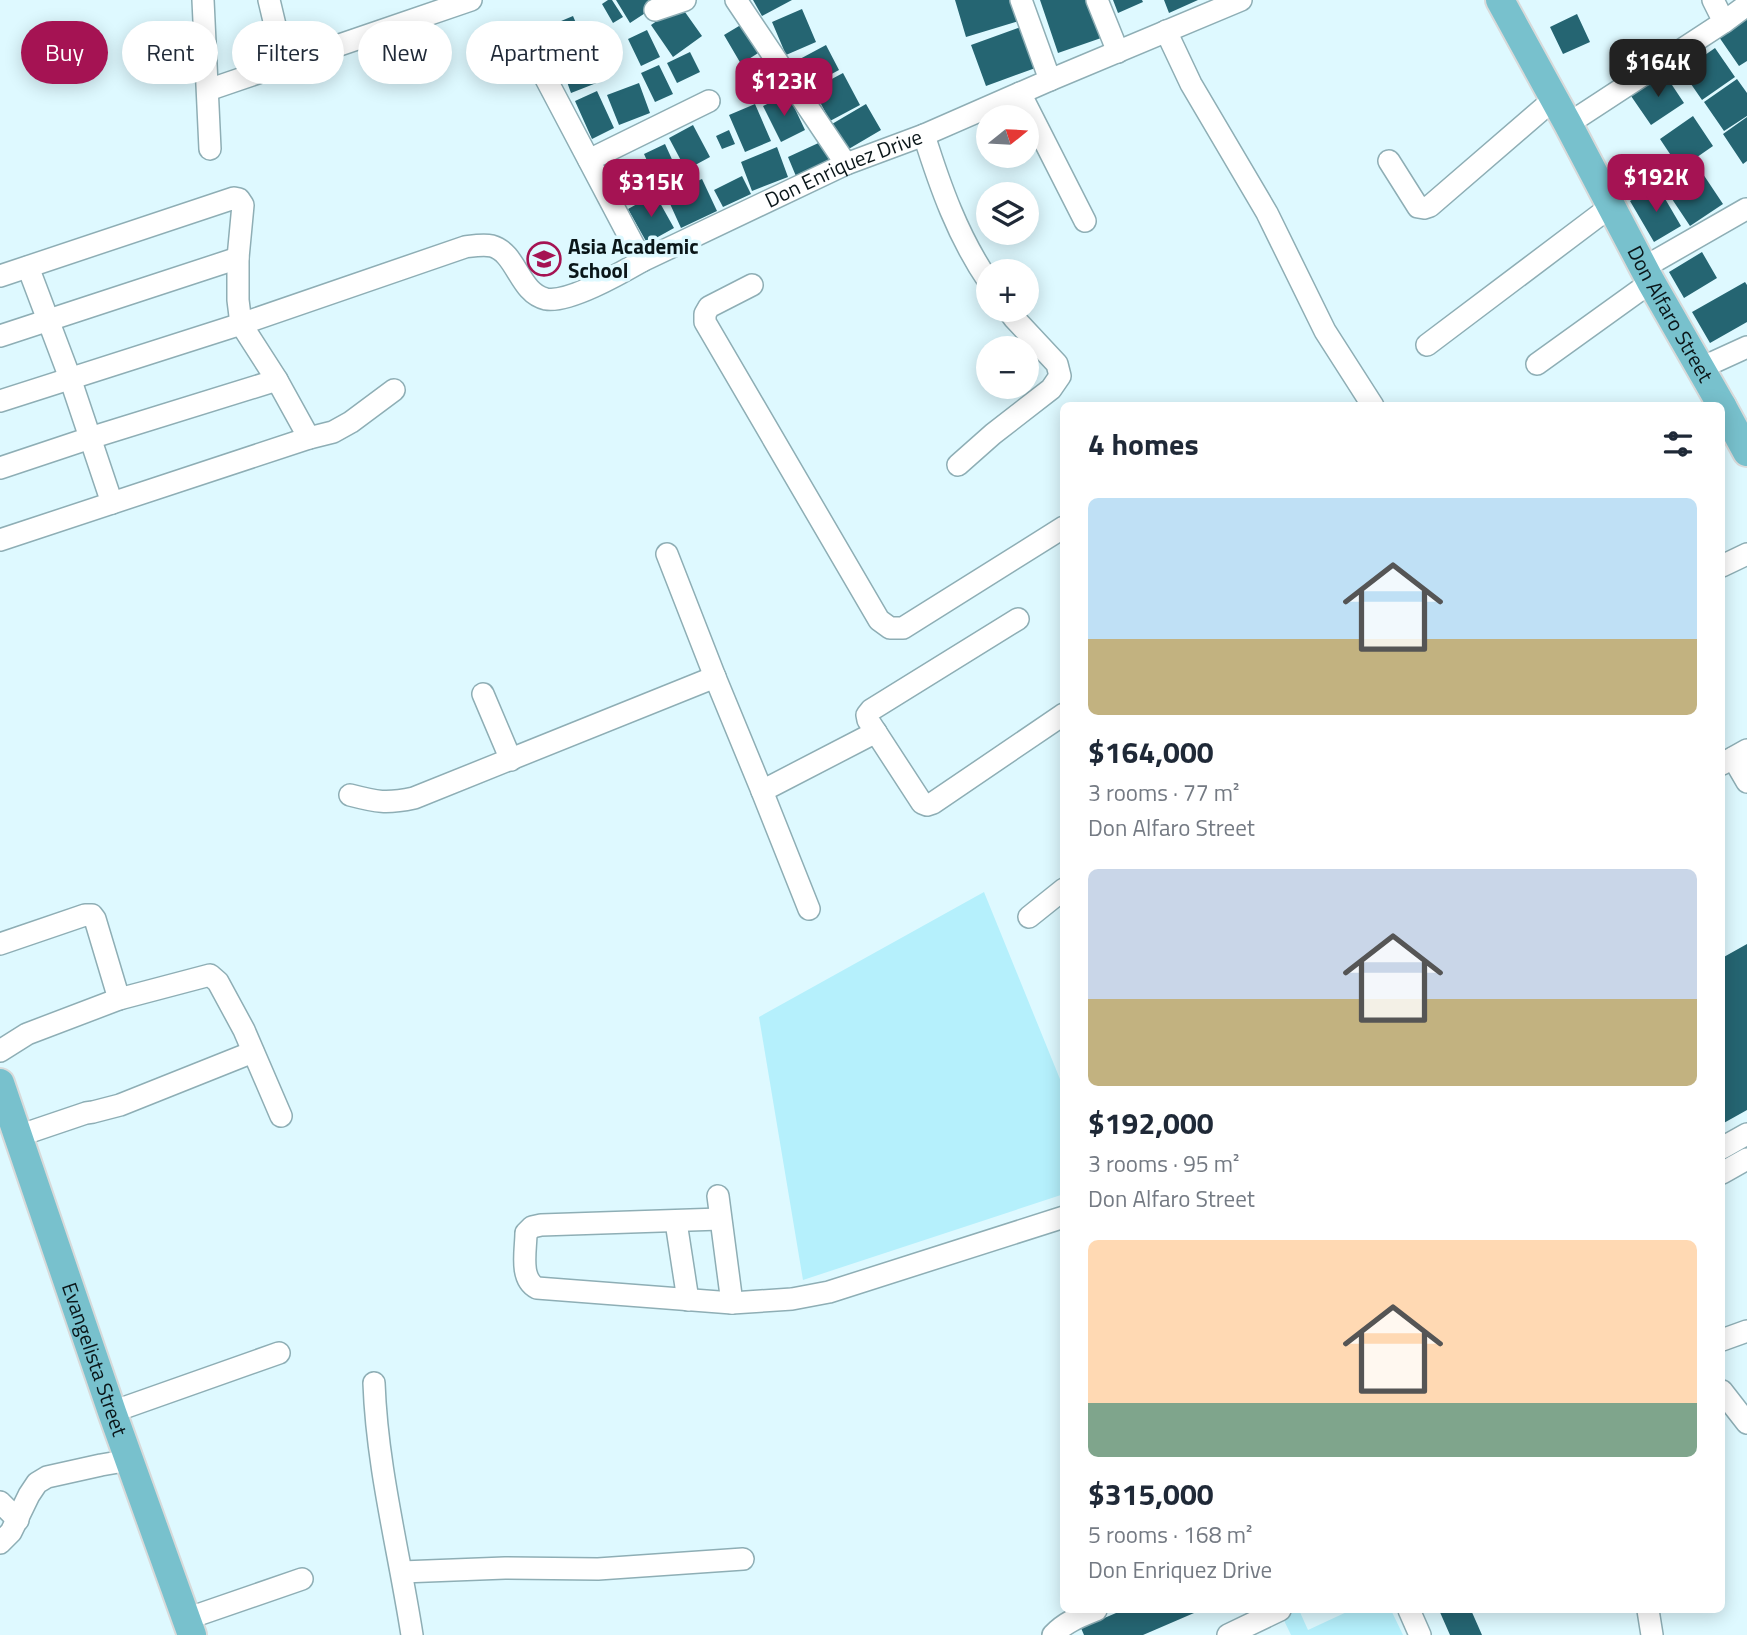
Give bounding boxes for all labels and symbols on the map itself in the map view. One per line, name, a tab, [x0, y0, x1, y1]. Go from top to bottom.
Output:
pin: $164K	[1609, 40, 1707, 99]
pin: $123K	[735, 58, 833, 118]
north arrow	[976, 105, 1040, 168]
street label: Don Enriquez Drive	[759, 120, 926, 215]
pin: $192K	[1607, 154, 1705, 214]
pin: $315K	[602, 160, 700, 219]
place label: Asia Academic School	[568, 230, 699, 286]
street label: Don Alfaro Street	[1620, 239, 1722, 388]
school or university icon: Asia Academic School	[525, 240, 563, 278]
street label: Evangelista Street	[54, 1278, 137, 1441]

